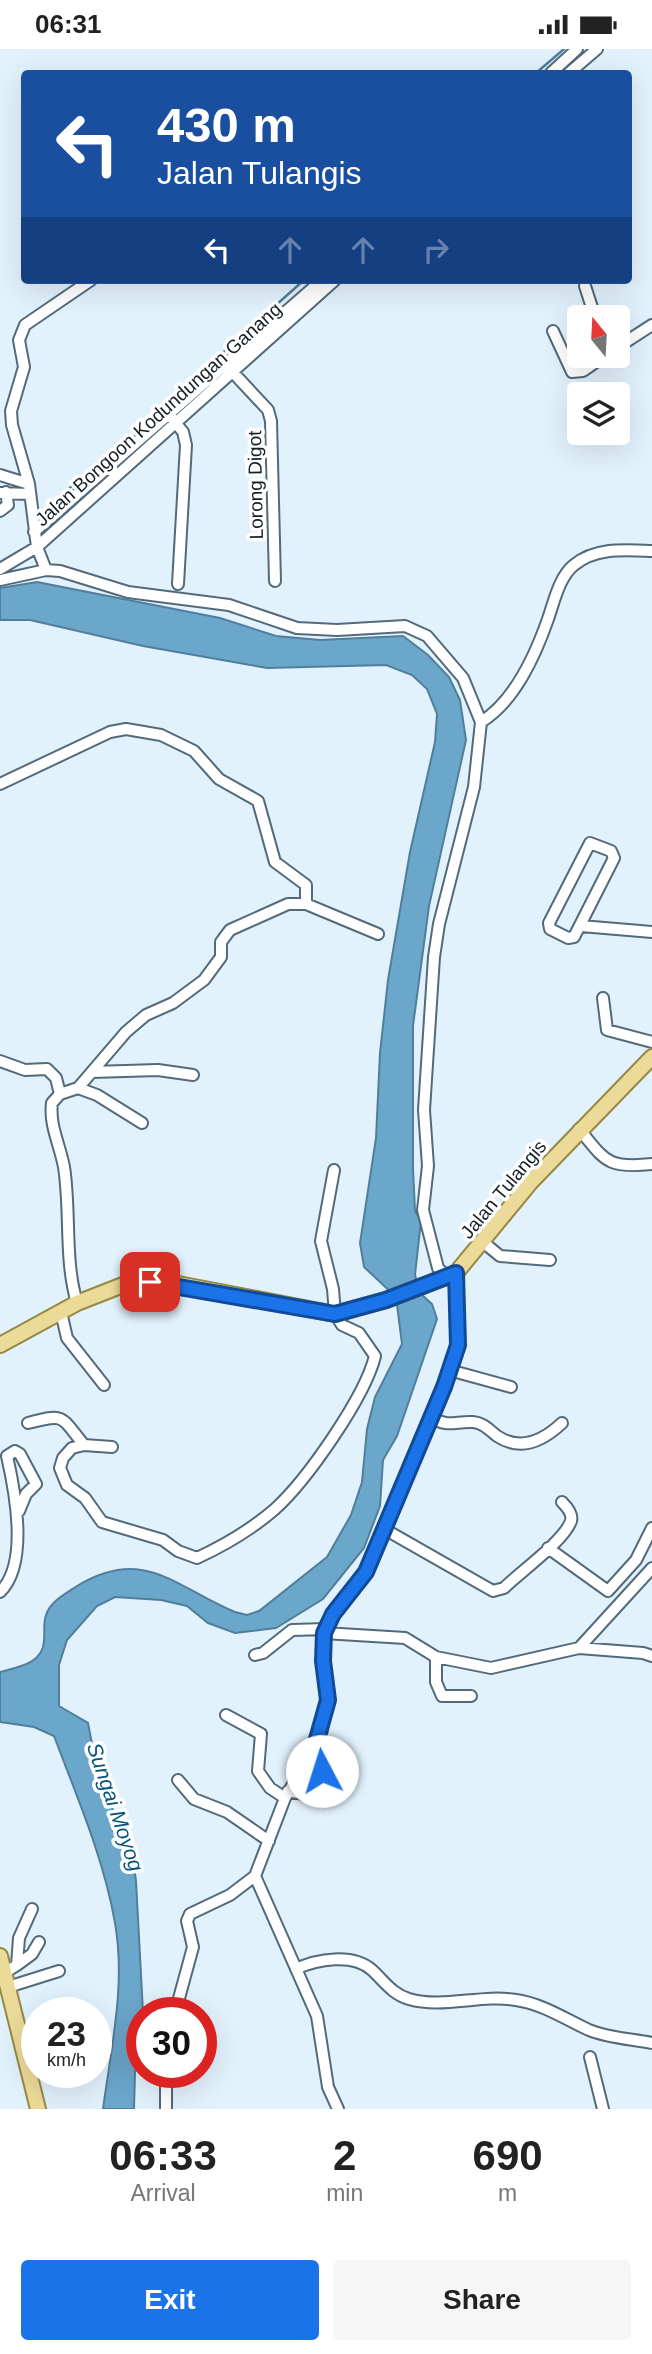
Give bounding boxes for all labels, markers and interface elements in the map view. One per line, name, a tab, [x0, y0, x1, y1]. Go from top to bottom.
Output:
text: 06:31	[35, 9, 102, 39]
icon: left	[42, 98, 133, 189]
text: 430 m	[157, 98, 296, 152]
text: Jalan Tulangis	[157, 155, 362, 191]
icon: left	[198, 231, 236, 269]
icon: ahead	[271, 231, 309, 269]
icon: ahead	[344, 231, 382, 269]
icon: right	[417, 231, 455, 269]
street label: Jalan Bongoon Kodundungan Ganang	[31, 298, 285, 530]
north arrow	[567, 305, 630, 367]
map controls	[567, 305, 630, 445]
button: layers	[567, 382, 630, 445]
street label: Lorong Digot	[244, 430, 267, 540]
street label: Jalan Tulangis	[456, 1136, 550, 1243]
pin	[120, 1252, 180, 1312]
icon: arrive	[131, 1263, 169, 1301]
position arrow	[285, 1734, 359, 1808]
water label: Sungai Moyog	[83, 1740, 148, 1874]
speed limit sign: 30	[126, 1997, 217, 2088]
text: 23	[47, 2014, 86, 2053]
text: km/h	[47, 2050, 86, 2070]
text: 06:33	[109, 2132, 217, 2179]
text: 2	[333, 2132, 356, 2179]
text: 690	[473, 2132, 543, 2179]
text: Arrival	[130, 2180, 196, 2206]
text: min	[326, 2180, 363, 2206]
text: m	[498, 2180, 517, 2206]
button: Exit	[21, 2260, 319, 2340]
button: Share	[333, 2260, 631, 2340]

